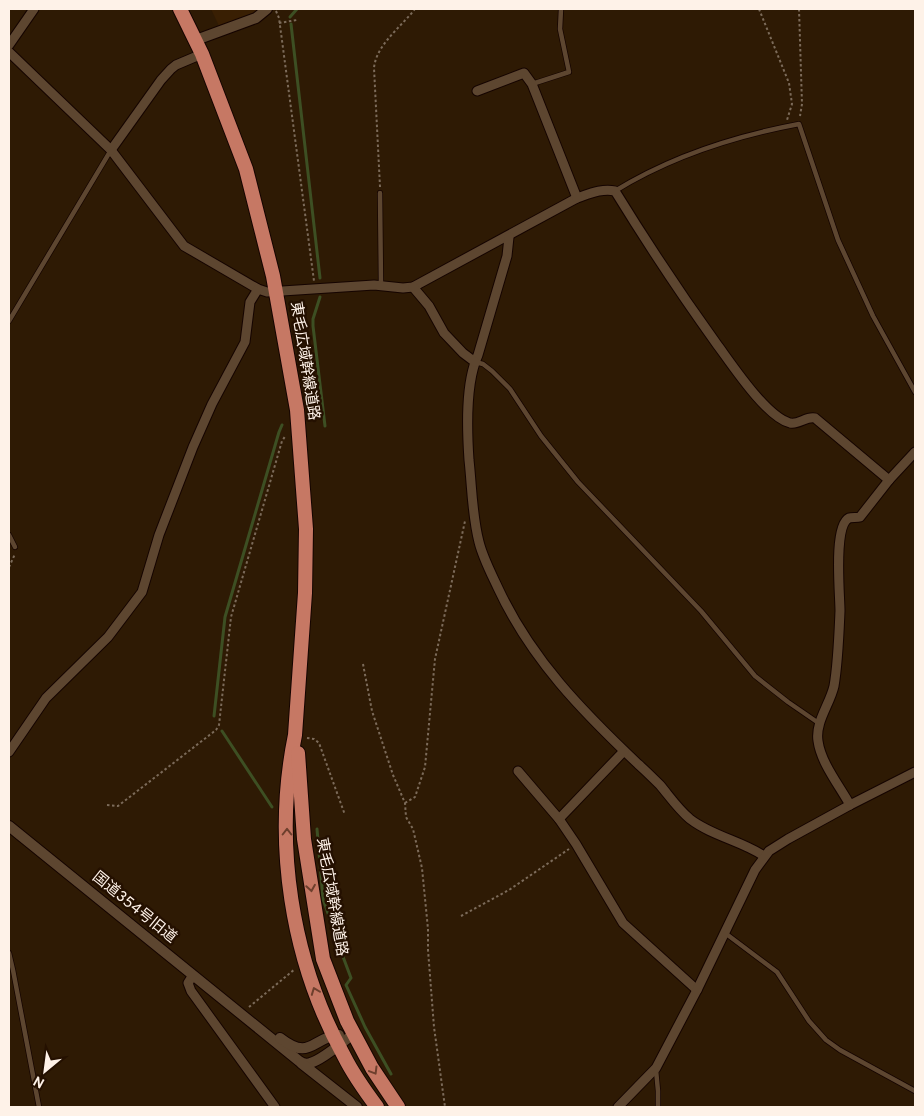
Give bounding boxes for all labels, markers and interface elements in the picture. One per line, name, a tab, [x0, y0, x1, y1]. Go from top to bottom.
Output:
street label: 東毛広域幹線道路	[285, 300, 323, 422]
one-way arrow	[282, 827, 292, 835]
street label: 東毛広域幹線道路	[311, 836, 351, 958]
street label: 国道354号旧道	[88, 868, 180, 948]
one-way arrow	[305, 883, 315, 892]
one-way arrow	[311, 987, 321, 995]
north arrow	[20, 1046, 70, 1096]
one-way arrow	[367, 1066, 377, 1075]
text: N	[31, 1071, 48, 1091]

